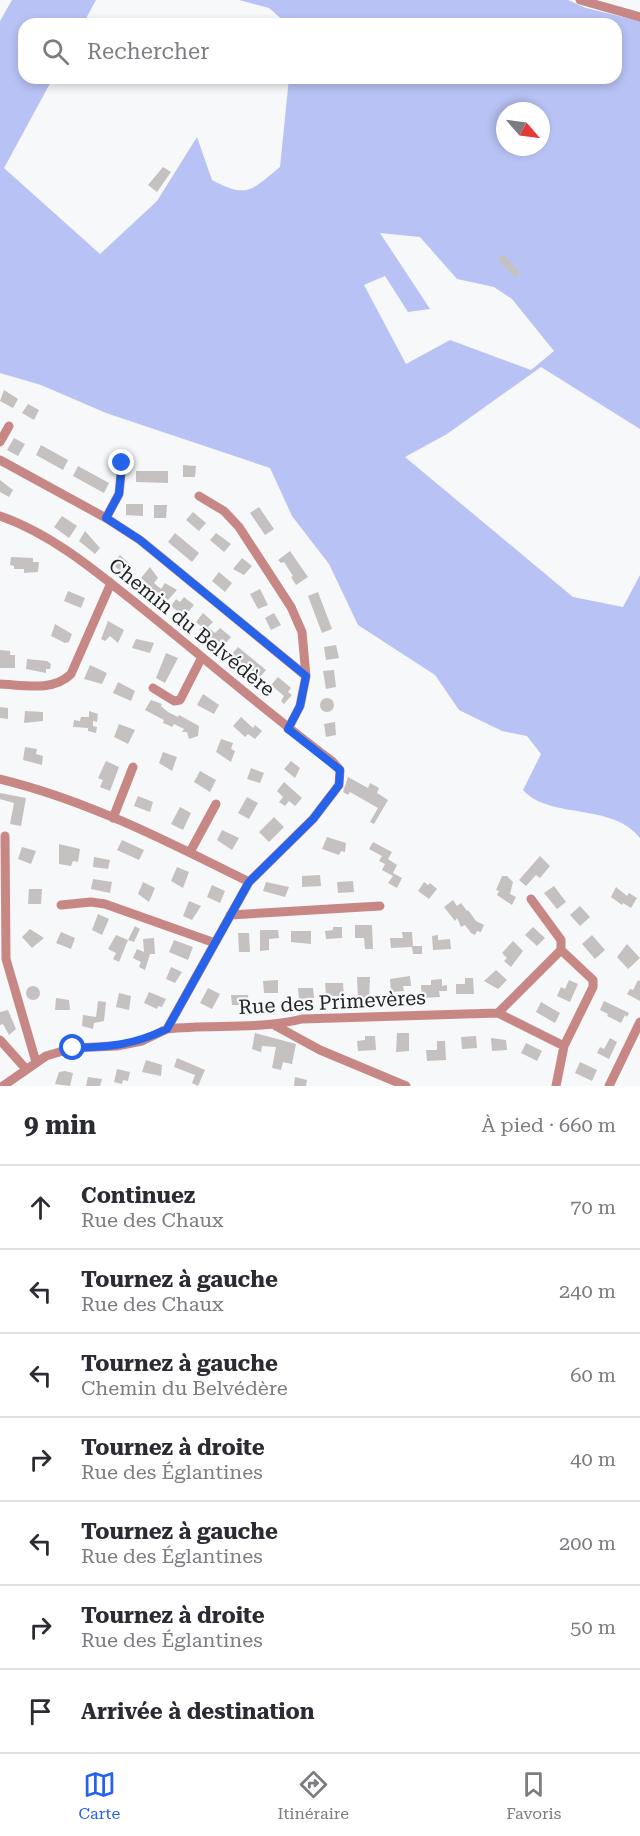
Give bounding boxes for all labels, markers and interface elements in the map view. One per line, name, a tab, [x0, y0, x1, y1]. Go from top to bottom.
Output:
search box	[18, 18, 622, 84]
icon: search	[39, 35, 72, 68]
text: Rechercher	[87, 39, 209, 64]
north arrow	[496, 102, 550, 156]
route end	[108, 449, 134, 475]
street label: Chemin du Belvédère	[104, 553, 280, 701]
street label: Rue des Primevères	[238, 985, 426, 1019]
route start	[59, 1034, 85, 1060]
text: 9 min	[24, 1110, 96, 1140]
text: À pied · 660 m	[482, 1113, 616, 1137]
text: Continuez	[81, 1183, 195, 1208]
icon: ahead	[24, 1191, 57, 1224]
text: 70 m	[570, 1195, 616, 1219]
text: Rue des Chaux	[81, 1208, 224, 1232]
text: Tournez à gauche	[81, 1267, 278, 1292]
icon: left	[24, 1275, 57, 1308]
text: 240 m	[559, 1279, 616, 1303]
text: Rue des Chaux	[81, 1292, 224, 1316]
text: Tournez à gauche	[81, 1351, 278, 1376]
icon: left	[24, 1359, 57, 1392]
text: 60 m	[570, 1363, 616, 1387]
text: Chemin du Belvédère	[81, 1376, 288, 1400]
text: Tournez à droite	[81, 1435, 265, 1460]
icon: right	[24, 1443, 57, 1476]
text: 40 m	[570, 1447, 616, 1471]
text: Rue des Églantines	[81, 1460, 263, 1484]
text: Tournez à gauche	[81, 1519, 278, 1544]
icon: left	[24, 1527, 57, 1560]
text: 200 m	[559, 1531, 616, 1555]
text: Rue des Églantines	[81, 1544, 263, 1568]
text: Tournez à droite	[81, 1603, 265, 1628]
icon: right	[24, 1611, 57, 1644]
text: 50 m	[570, 1615, 616, 1639]
text: Rue des Églantines	[81, 1628, 263, 1652]
icon: arrive	[24, 1695, 57, 1728]
text: Arrivée à destination	[81, 1699, 315, 1724]
tab: Carte	[79, 1768, 120, 1823]
tab: Itinéraire	[277, 1768, 349, 1823]
tab: Favoris	[506, 1768, 561, 1823]

